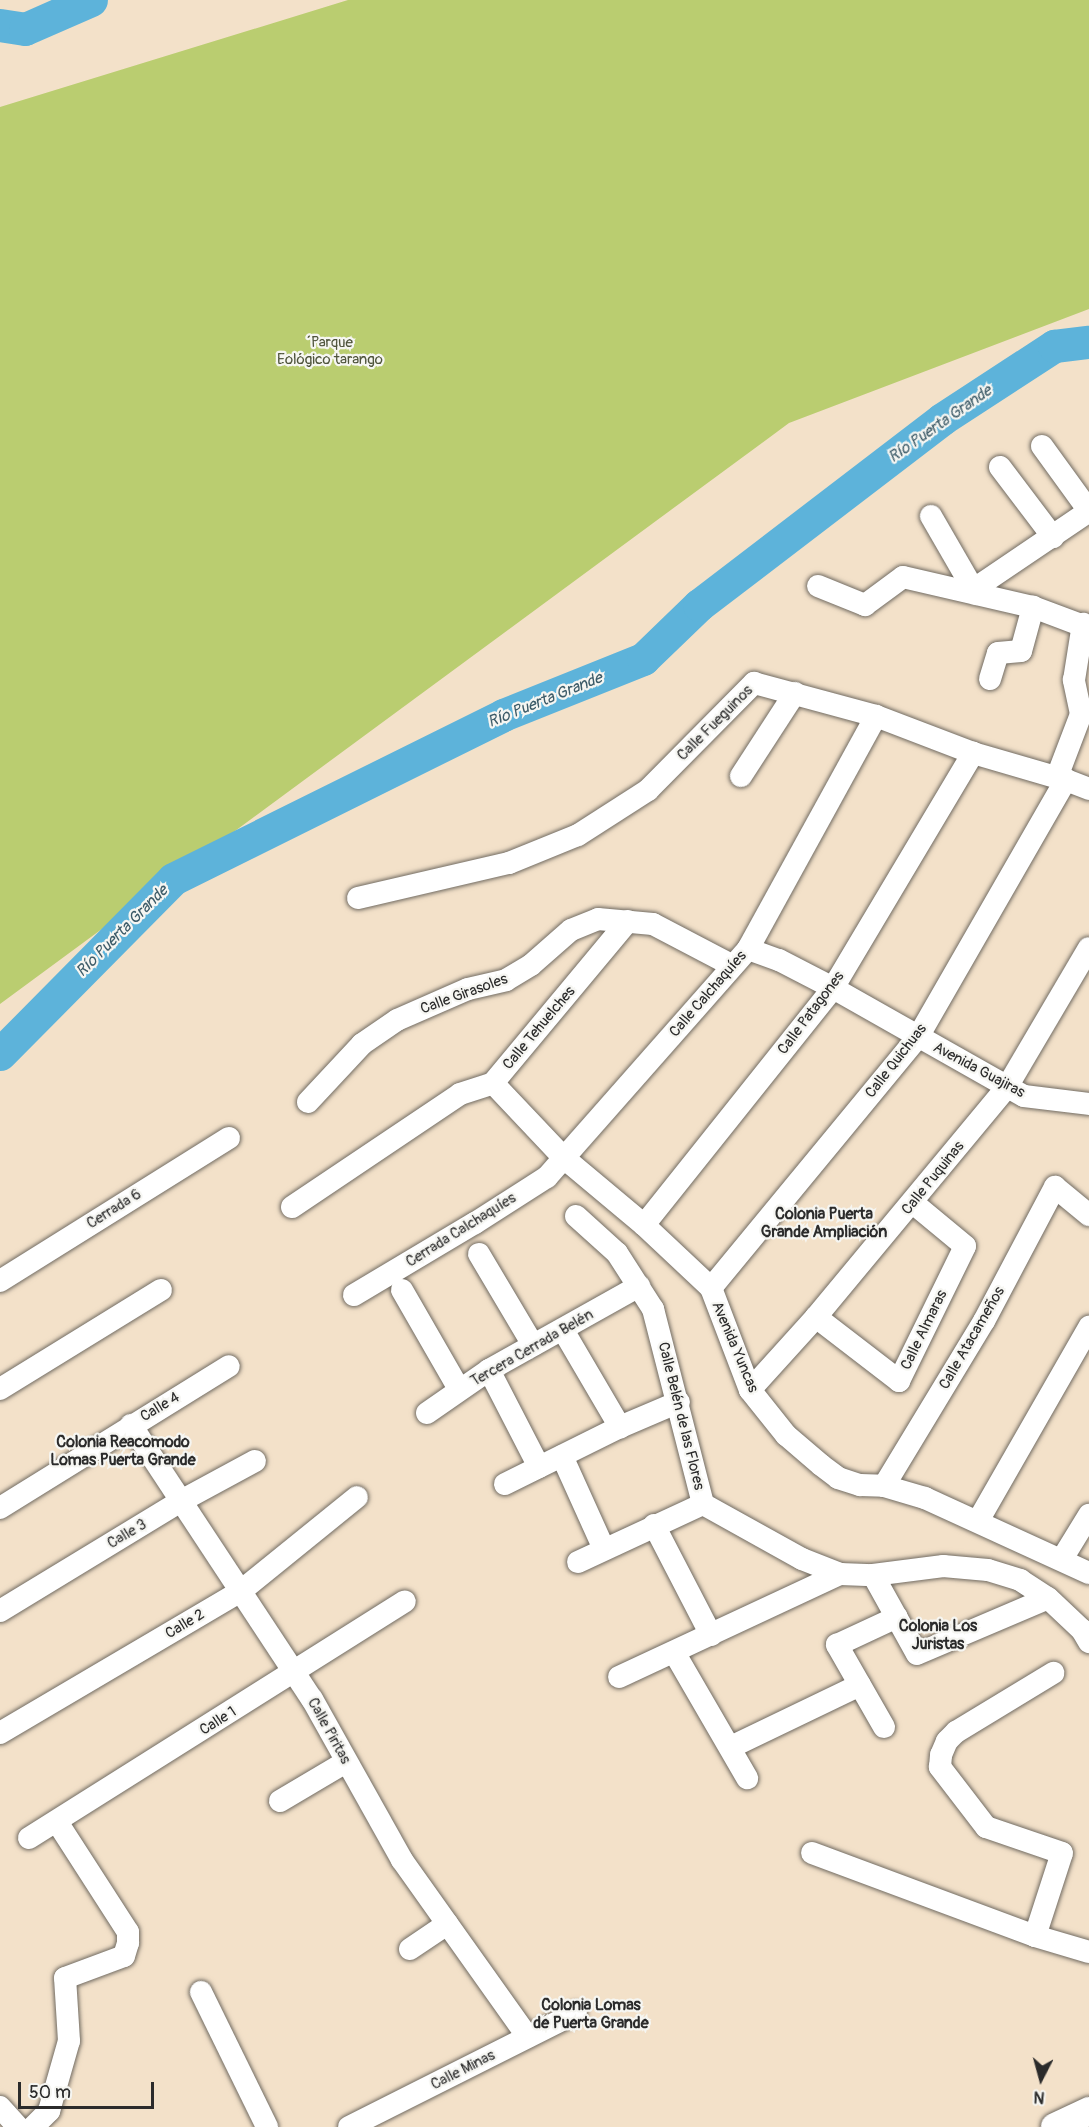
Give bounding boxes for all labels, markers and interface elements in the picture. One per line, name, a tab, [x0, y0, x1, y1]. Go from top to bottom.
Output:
park label: ´Parque Eológico tarango	[277, 333, 383, 368]
water label: Río Puerta Grande	[885, 381, 995, 467]
water label: Río Puerta Grande	[485, 668, 605, 732]
street label: Calle Fueguinos	[674, 682, 756, 764]
water label: Río Puerta Grande	[72, 881, 172, 981]
street label: Calle Calchaquíes	[666, 947, 750, 1041]
street label: Calle Patagones	[774, 968, 848, 1058]
street label: Calle Girasoles	[418, 970, 510, 1018]
street label: Calle Tehuelches	[499, 983, 579, 1073]
street label: Calle Quichuas	[861, 1020, 931, 1102]
street label: Avenida Guajiras	[930, 1038, 1028, 1102]
street label: Calle Puquinas	[898, 1138, 968, 1218]
street label: Cerrada 6	[84, 1185, 144, 1233]
street label: Cerrada Calchaquíes	[403, 1189, 519, 1271]
district label: Colonia Puerta Grande Ampliación	[761, 1204, 887, 1242]
street label: Calle Atacameños	[935, 1283, 1009, 1393]
street label: Calle Almaras	[897, 1287, 951, 1373]
street label: Avenida Yuncas	[708, 1299, 762, 1395]
street label: Tercera Cerrada Belén	[467, 1306, 597, 1390]
street label: Calle Belén de las Flores	[654, 1340, 708, 1492]
street label: Calle 4	[137, 1388, 183, 1426]
district label: Colonia Reacomodo Lomas Puerta Grande	[50, 1432, 196, 1470]
street label: Calle 3	[104, 1515, 150, 1553]
street label: Calle 2	[162, 1605, 208, 1643]
district label: Colonia Los Juristas	[899, 1616, 977, 1654]
street label: Calle Piritas	[304, 1695, 354, 1767]
street label: Calle 1	[196, 1703, 240, 1739]
district label: Colonia Lomas de Puerta Grande	[533, 1995, 649, 2033]
street label: Calle Minas	[428, 2046, 498, 2094]
north arrow	[1011, 2049, 1071, 2109]
scale bar	[21, 2070, 158, 2108]
text: 50 m	[29, 2081, 71, 2104]
text: N	[1033, 2086, 1046, 2107]

